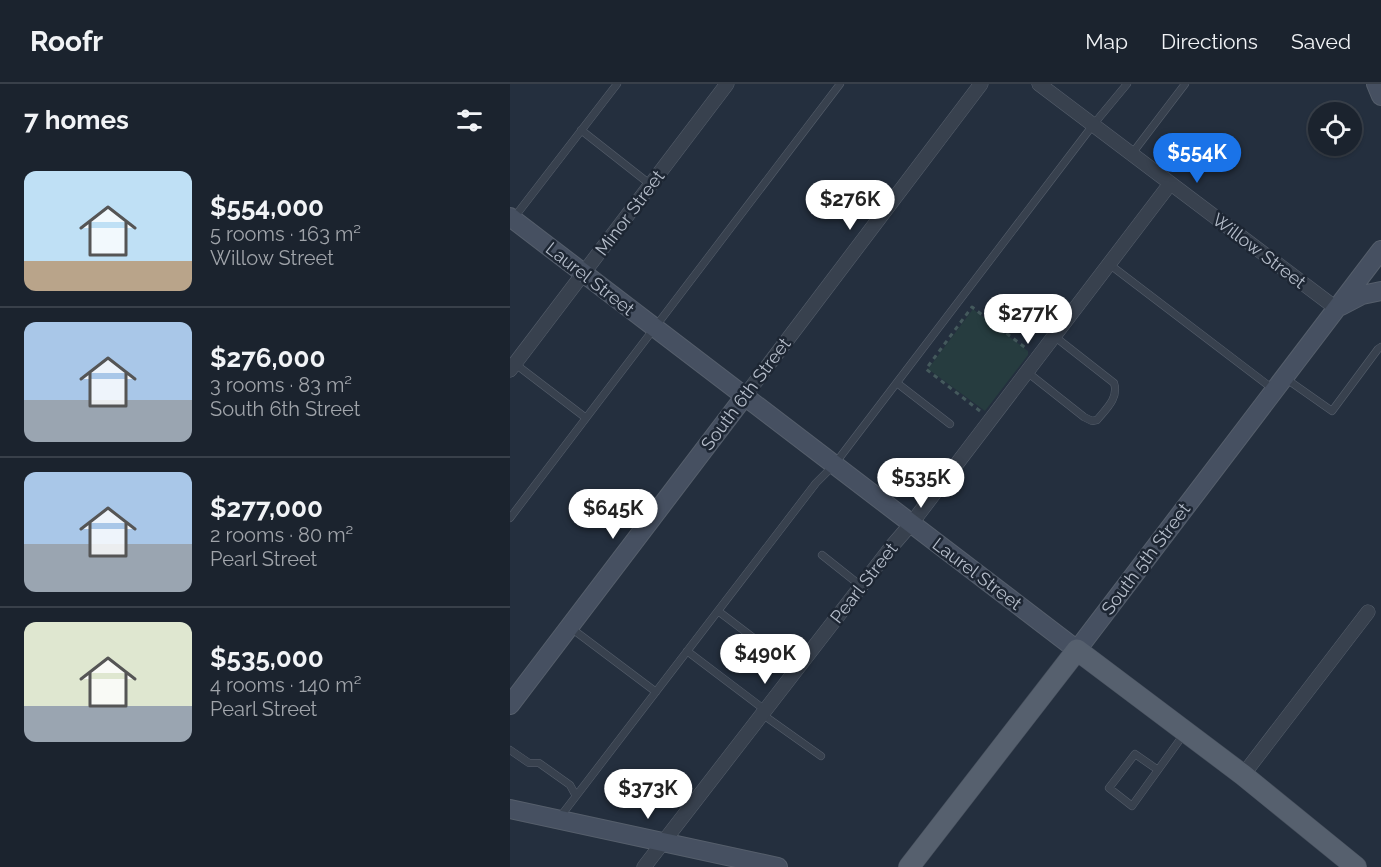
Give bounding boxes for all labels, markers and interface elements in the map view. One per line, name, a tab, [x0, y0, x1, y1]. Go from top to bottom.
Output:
text: Roofr	[30, 25, 103, 58]
text: Map	[1085, 29, 1128, 54]
text: Directions	[1161, 29, 1258, 54]
text: Saved	[1291, 29, 1351, 54]
map controls	[1308, 102, 1362, 156]
button: locate	[1308, 102, 1362, 156]
icon: filters	[453, 104, 486, 137]
text: 7 homes	[24, 105, 129, 135]
pin: $554K	[1155, 133, 1239, 184]
text: $554K	[1167, 140, 1227, 164]
street label: Minor Street	[591, 166, 668, 259]
pin: $276K	[808, 180, 892, 231]
text: $276K	[820, 187, 880, 211]
text: $554,000	[210, 192, 324, 222]
icon: home	[72, 195, 144, 267]
street label: Willow Street	[1208, 209, 1310, 293]
text: 5 rooms · 163 m²	[210, 222, 361, 246]
street label: Laurel Street	[542, 238, 639, 320]
text: Willow Street	[210, 246, 334, 270]
pin: $277K	[986, 294, 1070, 345]
text: $277K	[998, 301, 1058, 325]
street label: South 6th Street	[696, 333, 795, 454]
text: $276,000	[210, 343, 325, 373]
icon: home	[72, 346, 144, 418]
text: 3 rooms · 83 m²	[210, 373, 352, 397]
text: South 6th Street	[210, 397, 360, 421]
pin: $535K	[879, 458, 963, 509]
text: $535K	[891, 465, 951, 489]
pin: $645K	[571, 489, 655, 540]
text: $277,000	[210, 493, 323, 523]
icon: home	[72, 496, 144, 568]
text: $645K	[583, 496, 643, 520]
street label: South 5th Street	[1097, 499, 1194, 619]
text: 2 rooms · 80 m²	[210, 523, 353, 547]
street label: Laurel Street	[928, 533, 1026, 614]
street label: Pearl Street	[826, 538, 902, 627]
text: Pearl Street	[210, 547, 317, 571]
pin: $490K	[723, 634, 807, 685]
text: $490K	[734, 641, 796, 665]
text: $535,000	[210, 643, 324, 673]
icon: home	[72, 646, 144, 718]
text: 4 rooms · 140 m²	[210, 673, 362, 697]
text: Pearl Street	[210, 697, 317, 721]
pin: $373K	[606, 769, 690, 820]
text: $373K	[618, 776, 678, 800]

